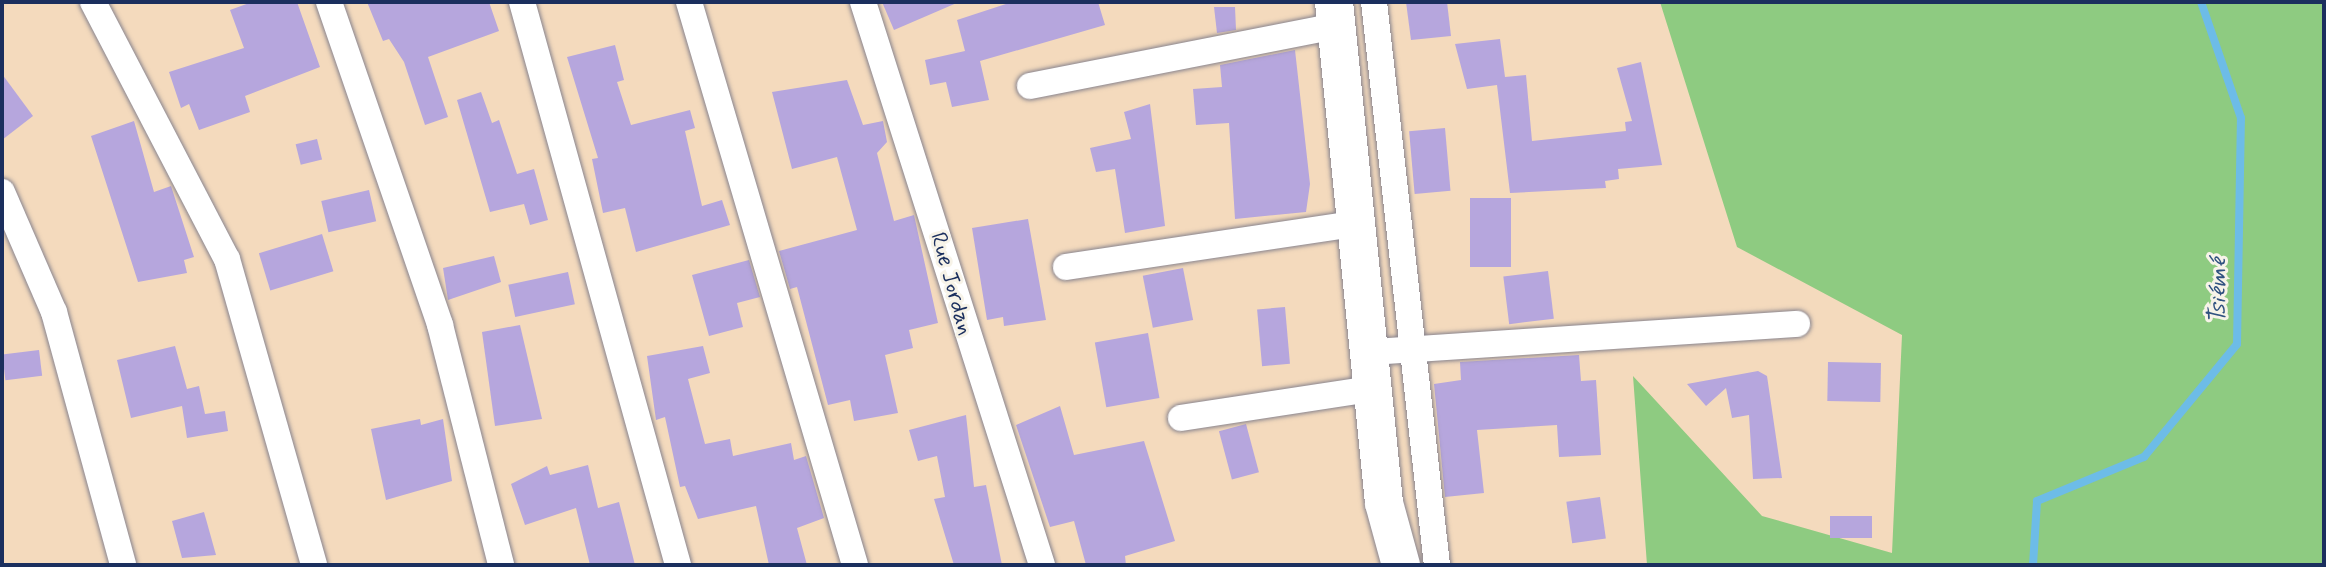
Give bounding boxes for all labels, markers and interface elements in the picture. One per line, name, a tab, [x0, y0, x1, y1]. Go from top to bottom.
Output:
street label: Rue Jordan	[923, 229, 979, 339]
water label: Tsiémé	[2204, 258, 2234, 324]

